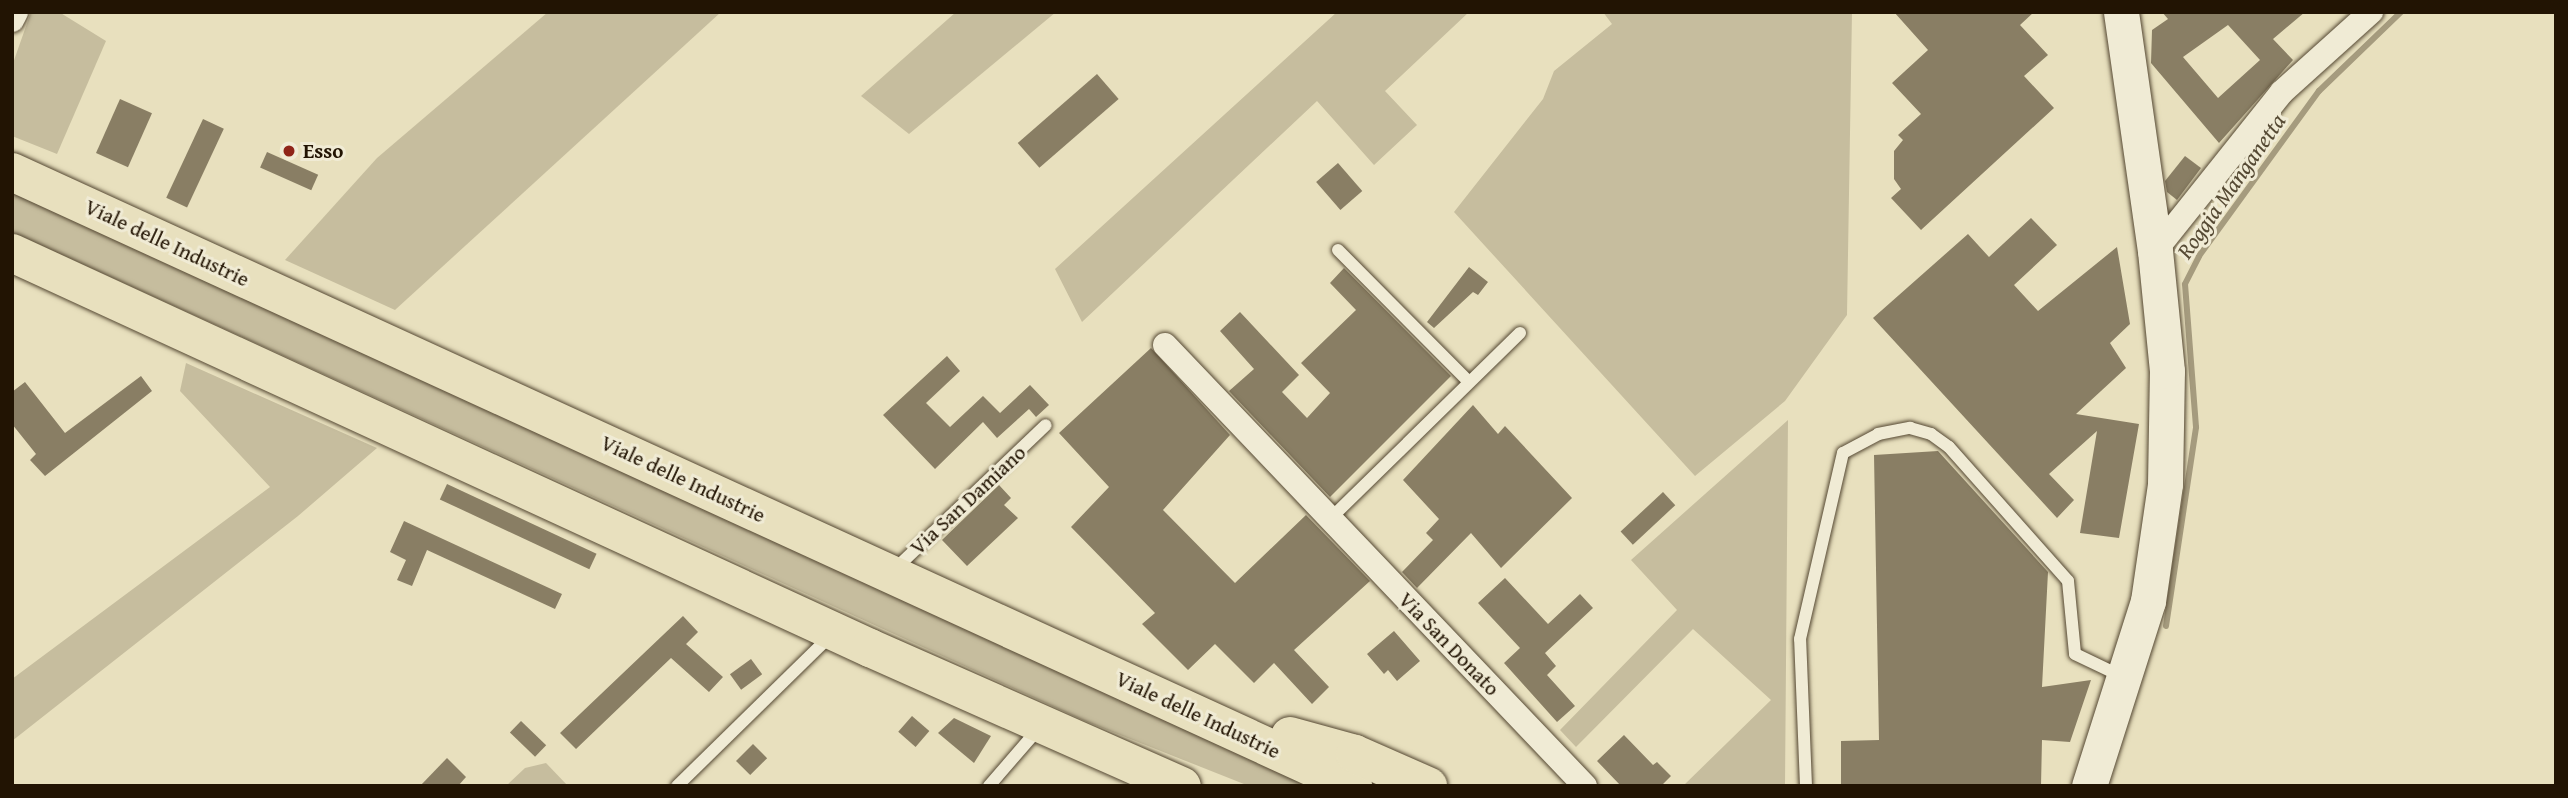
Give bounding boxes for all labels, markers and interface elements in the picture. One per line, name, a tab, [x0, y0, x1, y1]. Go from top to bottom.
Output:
water label: Roggia Manganetta	[2171, 108, 2291, 264]
place label: Esso	[303, 138, 343, 164]
marker: Esso	[281, 143, 297, 159]
street label: Viale delle Industrie	[81, 194, 253, 292]
street label: Viale delle Industrie	[597, 430, 769, 528]
street label: Via San Damiano	[905, 440, 1031, 560]
street label: Via San Donato	[1393, 587, 1505, 701]
street label: Viale delle Industrie	[1112, 666, 1284, 764]

